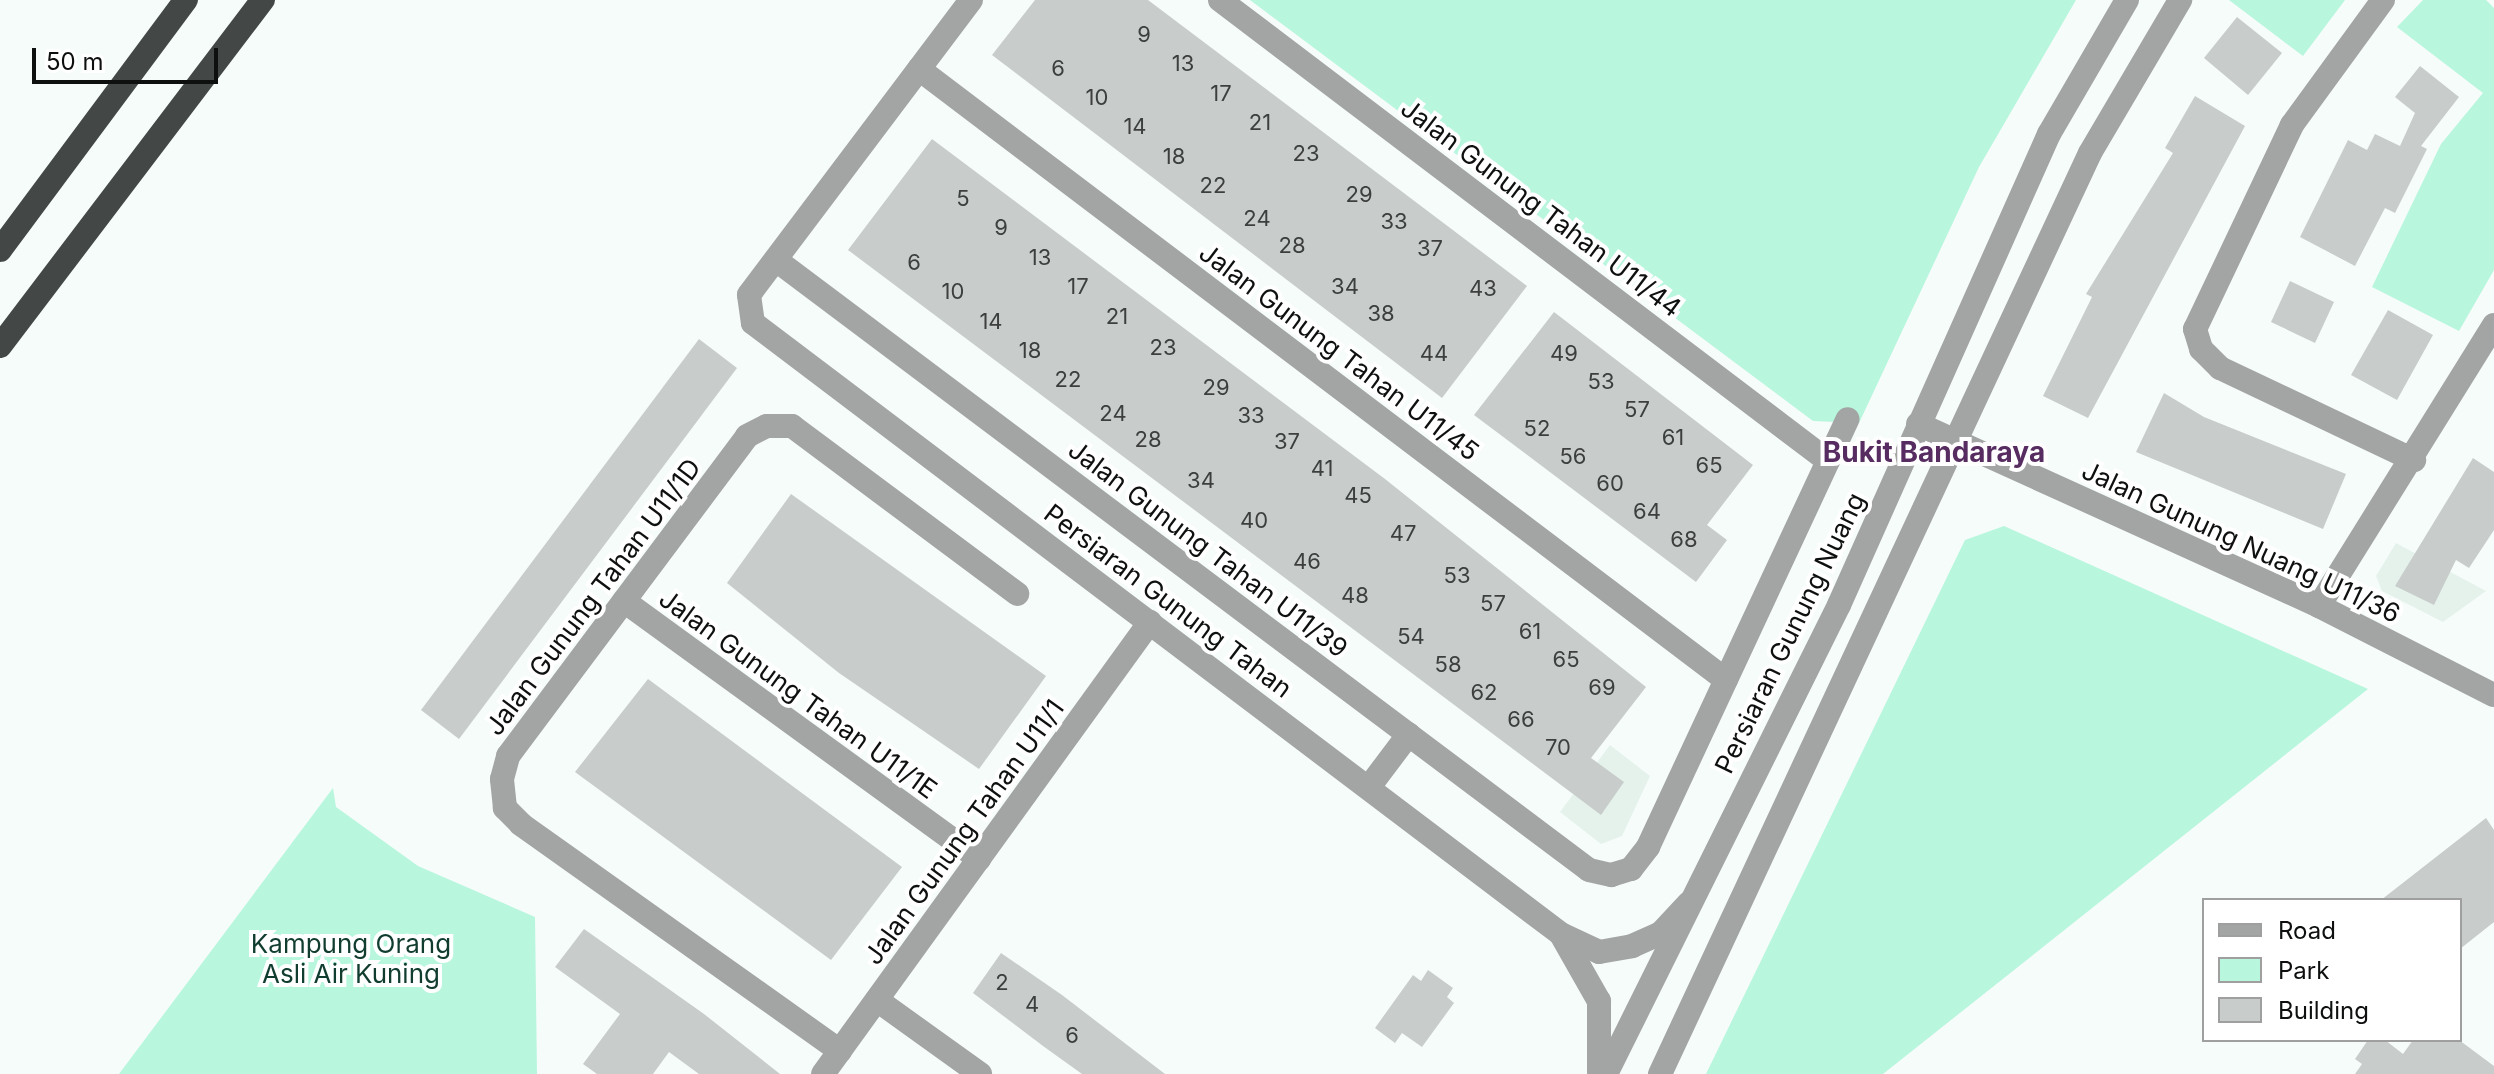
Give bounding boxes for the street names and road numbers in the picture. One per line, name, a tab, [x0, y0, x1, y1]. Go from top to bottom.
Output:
street label: Jalan Gunung Tahan U11/44	[1395, 92, 1687, 324]
street label: Jalan Gunung Tahan U11/45	[1193, 237, 1485, 467]
street label: Jalan Gunung Tahan U11/39	[1062, 434, 1354, 664]
street label: Jalan Gunung Tahan U11/1D	[479, 452, 707, 742]
street label: Jalan Gunung Nuang U11/36	[2077, 454, 2405, 630]
street label: Persiaran Gunung Nuang	[1708, 488, 1872, 778]
street label: Persiaran Gunung Tahan	[1038, 498, 1298, 704]
street label: Jalan Gunung Tahan U11/1E	[653, 583, 943, 805]
street label: Jalan Gunung Tahan U11/1	[857, 694, 1071, 970]

